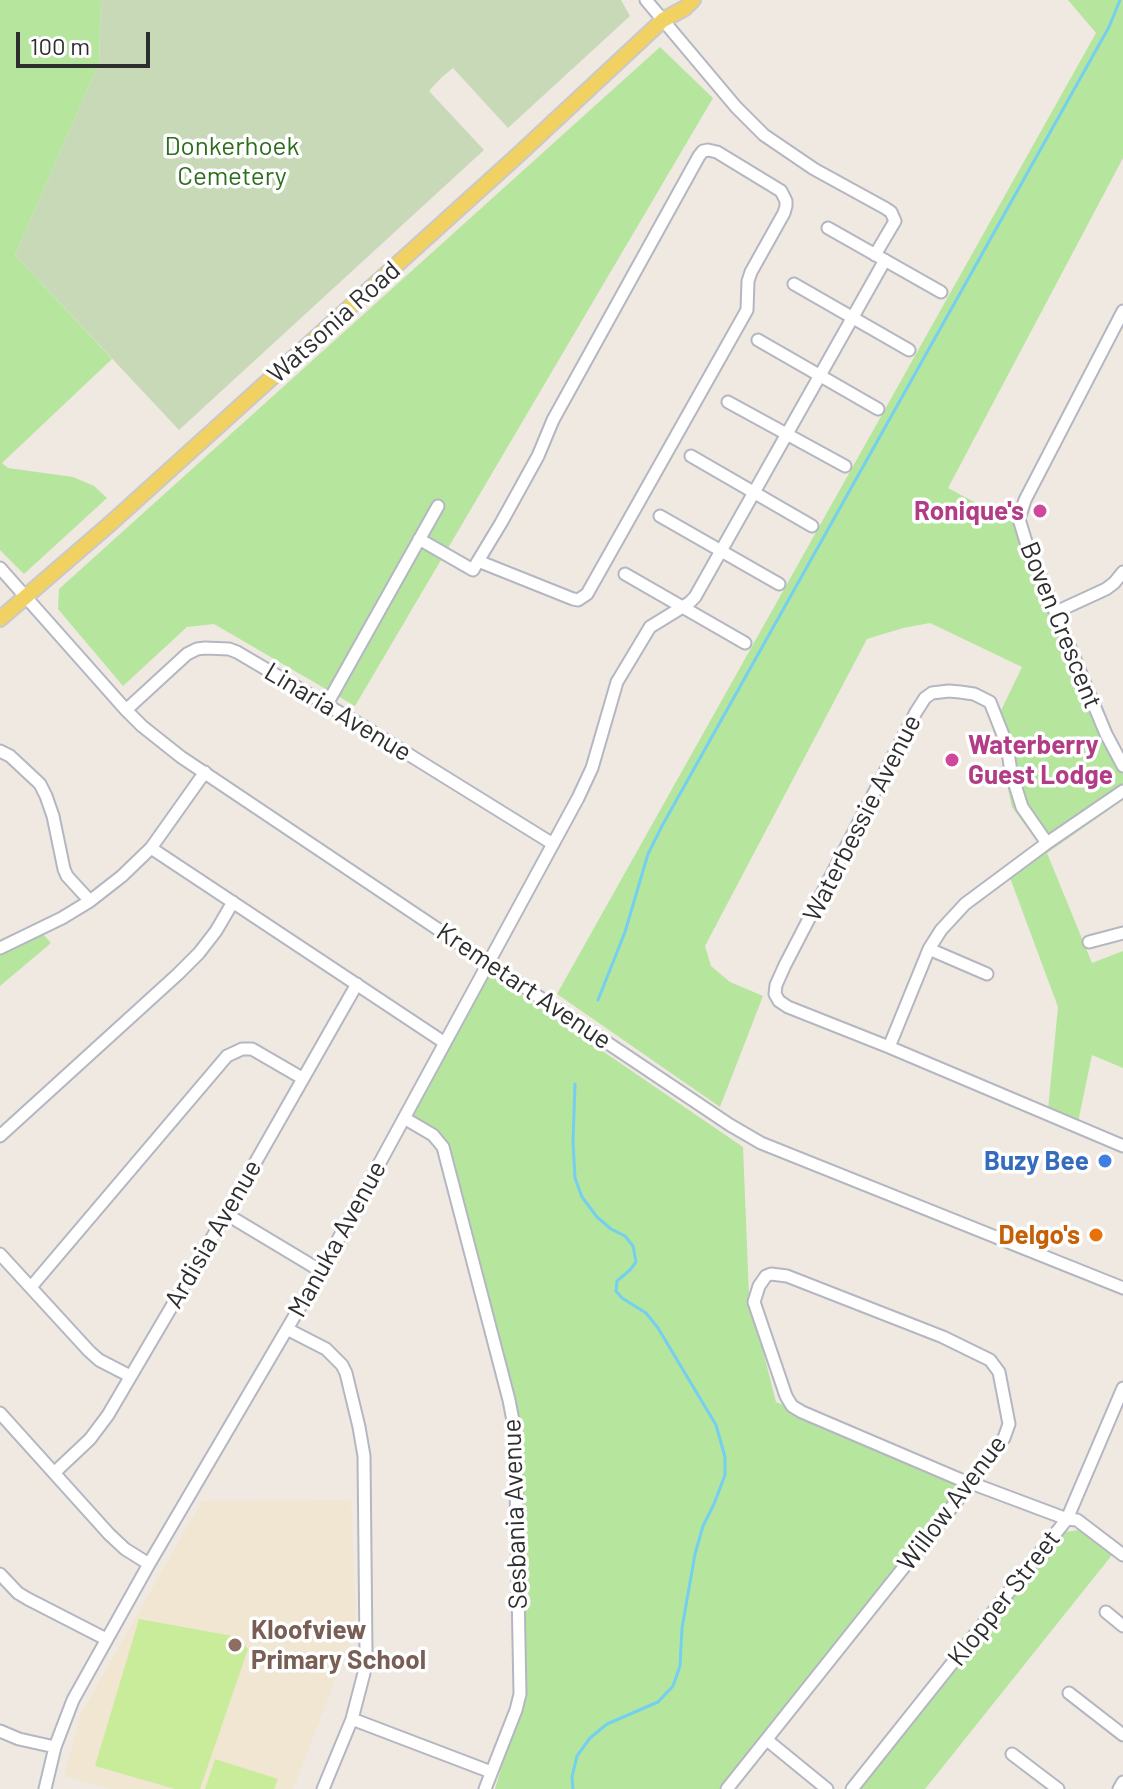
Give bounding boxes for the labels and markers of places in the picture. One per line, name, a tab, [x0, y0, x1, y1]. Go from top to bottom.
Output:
place label: Ronique's	[914, 495, 1024, 527]
marker: Ronique's	[1031, 502, 1049, 520]
place label: Waterberry Guest Lodge	[968, 729, 1113, 790]
marker: Waterberry Guest Lodge	[943, 751, 961, 769]
place label: Buzy Bee	[984, 1145, 1089, 1177]
marker: Buzy Bee	[1096, 1152, 1114, 1170]
place label: Delgo's	[998, 1219, 1080, 1251]
marker: Delgo's	[1087, 1226, 1105, 1244]
place label: Kloofview Primary School	[251, 1614, 426, 1676]
marker: Kloofview Primary School	[226, 1636, 244, 1654]

